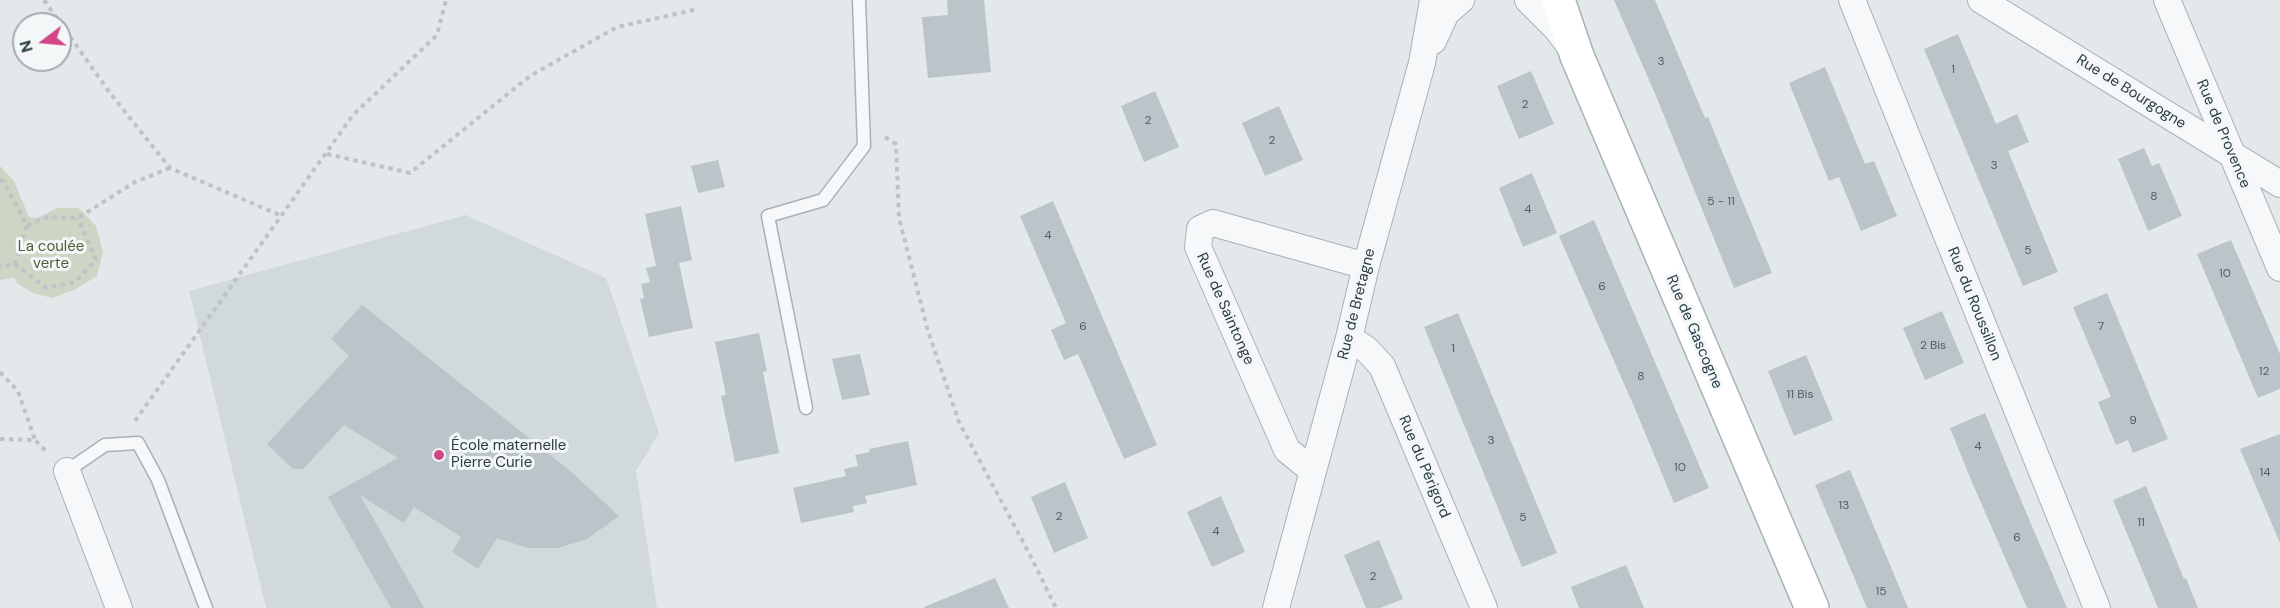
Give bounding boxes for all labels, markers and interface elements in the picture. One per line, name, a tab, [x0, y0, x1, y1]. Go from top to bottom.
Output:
north arrow	[12, 12, 72, 72]
text: N	[14, 38, 38, 55]
street label: Rue de Bourgogne	[2073, 51, 2189, 133]
house number: 3	[1657, 55, 1665, 69]
house number: 1	[1951, 63, 1955, 77]
street label: Rue de Provence	[2192, 77, 2254, 191]
house number: 2	[1522, 98, 1528, 112]
house number: 2	[1145, 114, 1151, 128]
house number: 2	[1269, 134, 1275, 148]
house number: 3	[1990, 159, 1998, 173]
house number: 8	[2150, 190, 2158, 204]
house number: 5 - 11	[1707, 195, 1735, 209]
house number: 4	[1524, 203, 1532, 217]
house number: 4	[1044, 229, 1052, 243]
park label: La coulée verte	[18, 238, 84, 273]
house number: 5	[2024, 244, 2032, 258]
street label: Rue du Roussillon	[1943, 245, 2005, 363]
street label: Rue de Bretagne	[1334, 246, 1380, 362]
street label: Rue de Saintonge	[1192, 250, 1258, 368]
house number: 10	[2219, 267, 2231, 281]
street label: Rue de Gascogne	[1662, 272, 1726, 392]
house number: 6	[1598, 280, 1606, 294]
house number: 6	[1079, 320, 1087, 334]
house number: 7	[2098, 320, 2104, 334]
house number: 2 Bis	[1920, 339, 1946, 353]
house number: 1	[1451, 342, 1455, 356]
house number: 12	[2259, 365, 2269, 379]
house number: 8	[1637, 370, 1645, 384]
house number: 11 Bis	[1787, 388, 1813, 402]
street label: Rue du Périgord	[1394, 413, 1454, 521]
house number: 9	[2129, 414, 2137, 428]
house number: 3	[1487, 434, 1495, 448]
place label: École maternelle Pierre Curie	[451, 437, 566, 472]
house number: 4	[1974, 440, 1982, 454]
marker: École maternelle Pierre Curie	[432, 448, 446, 462]
house number: 10	[1674, 461, 1686, 475]
house number: 14	[2259, 466, 2271, 480]
house number: 13	[1839, 499, 1849, 513]
house number: 2	[1056, 510, 1062, 524]
house number: 5	[1519, 511, 1527, 525]
house number: 11	[2137, 516, 2145, 530]
house number: 4	[1212, 525, 1220, 539]
house number: 6	[2013, 531, 2021, 545]
house number: 2	[1370, 570, 1376, 584]
house number: 15	[1875, 585, 1887, 599]

